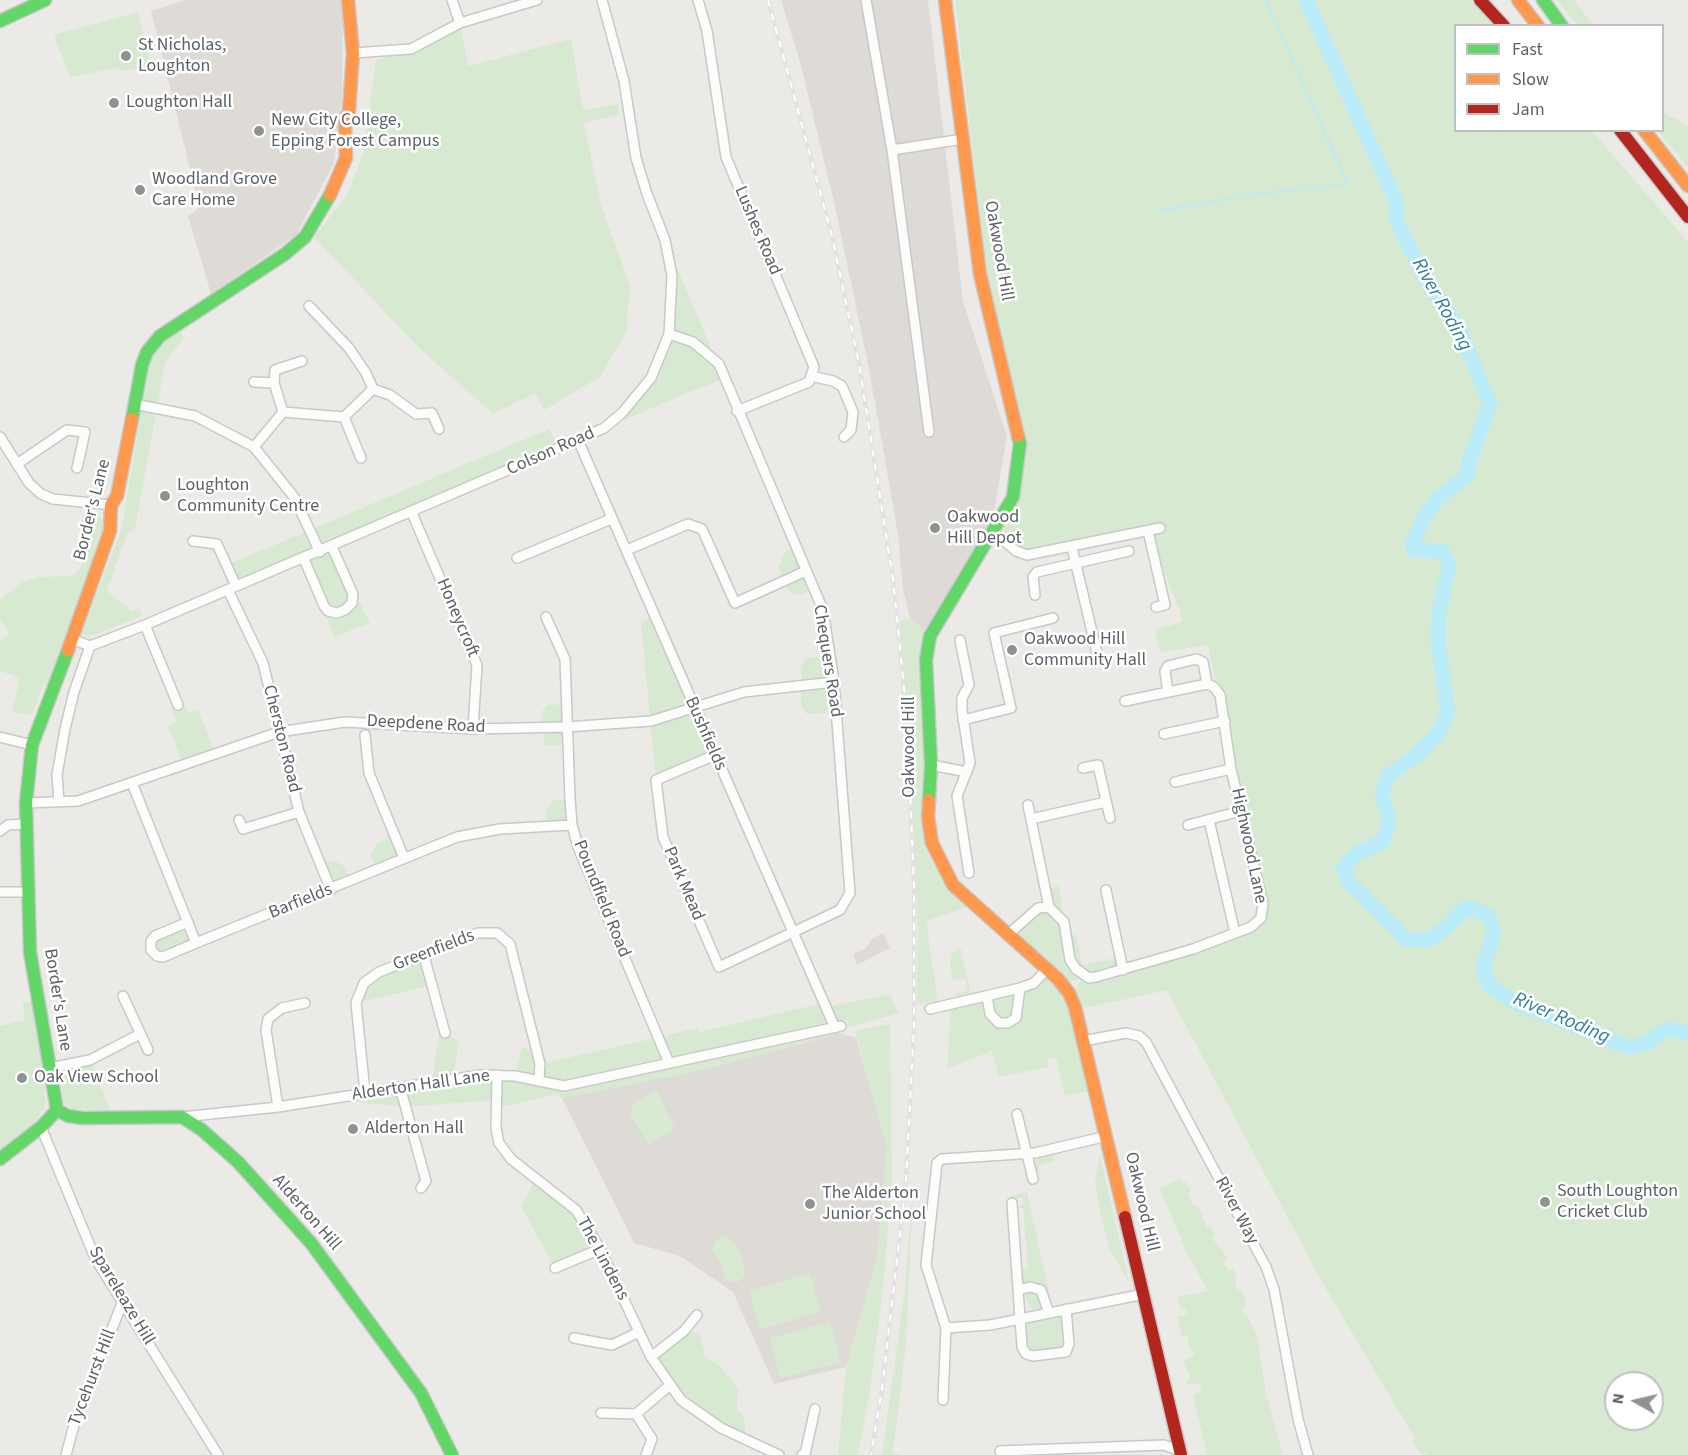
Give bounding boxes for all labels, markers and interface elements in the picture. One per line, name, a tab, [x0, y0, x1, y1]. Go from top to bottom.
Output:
legend	[1454, 24, 1664, 132]
place label: St Nicholas, Loughton	[138, 35, 226, 78]
text: Fast	[1512, 37, 1543, 62]
marker: St Nicholas, Loughton	[119, 49, 133, 63]
text: Slow	[1512, 67, 1549, 92]
place label: Loughton Hall	[126, 92, 232, 114]
marker: Loughton Hall	[107, 96, 121, 110]
text: Jam	[1512, 97, 1545, 122]
place label: New City College, Epping Forest Campus	[271, 110, 439, 152]
marker: New City College, Epping Forest Campus	[252, 124, 266, 138]
place label: Woodland Grove Care Home	[152, 169, 277, 212]
marker: Woodland Grove Care Home	[133, 183, 147, 197]
street label: Lushes Road	[729, 183, 785, 279]
street label: Oakwood Hill	[979, 199, 1017, 303]
water label: River Roding	[1406, 254, 1476, 356]
street label: Colson Road	[504, 423, 598, 481]
street label: Border's Lane	[70, 457, 116, 563]
place label: Loughton Community Centre	[177, 475, 319, 518]
marker: Loughton Community Centre	[158, 489, 172, 503]
place label: Oakwood Hill Depot	[947, 507, 1021, 550]
marker: Oakwood Hill Depot	[928, 521, 942, 535]
street label: Honeycroft	[431, 575, 483, 661]
street label: Chequers Road	[807, 603, 847, 719]
place label: Oakwood Hill Community Hall	[1024, 629, 1146, 672]
marker: Oakwood Hill Community Hall	[1005, 643, 1019, 657]
street label: Cherston Road	[257, 683, 305, 795]
street label: Bushfields	[679, 694, 731, 774]
street label: Oakwood Hill	[899, 696, 921, 798]
street label: Deepdene Road	[366, 711, 486, 739]
street label: Highwood Lane	[1225, 786, 1271, 906]
street label: Poundfield Road	[568, 837, 634, 961]
street label: Park Mead	[658, 844, 708, 924]
street label: Barfields	[266, 880, 336, 924]
street label: Greenfields	[390, 926, 478, 976]
street label: Border's Lane	[38, 947, 76, 1053]
water label: River Roding	[1509, 988, 1613, 1050]
street label: Alderton Hall Lane	[351, 1066, 491, 1106]
place label: Oak View School	[34, 1067, 159, 1089]
marker: Oak View School	[15, 1071, 29, 1085]
place label: Alderton Hall	[365, 1118, 464, 1140]
marker: Alderton Hall	[346, 1122, 360, 1136]
street label: Oakwood Hill	[1119, 1150, 1163, 1254]
street label: Alderton Hill	[267, 1170, 345, 1256]
street label: River Way	[1209, 1174, 1263, 1248]
place label: South Loughton Cricket Club	[1557, 1181, 1678, 1224]
place label: The Alderton Junior School	[822, 1183, 926, 1226]
marker: South Loughton Cricket Club	[1538, 1195, 1552, 1209]
marker: The Alderton Junior School	[803, 1197, 817, 1211]
street label: The Lindens	[571, 1214, 633, 1304]
street label: Spareleaze Hill	[83, 1243, 159, 1349]
street label: Tycehurst Hill	[65, 1326, 121, 1430]
north arrow	[1604, 1371, 1664, 1431]
text: N	[1607, 1392, 1630, 1406]

